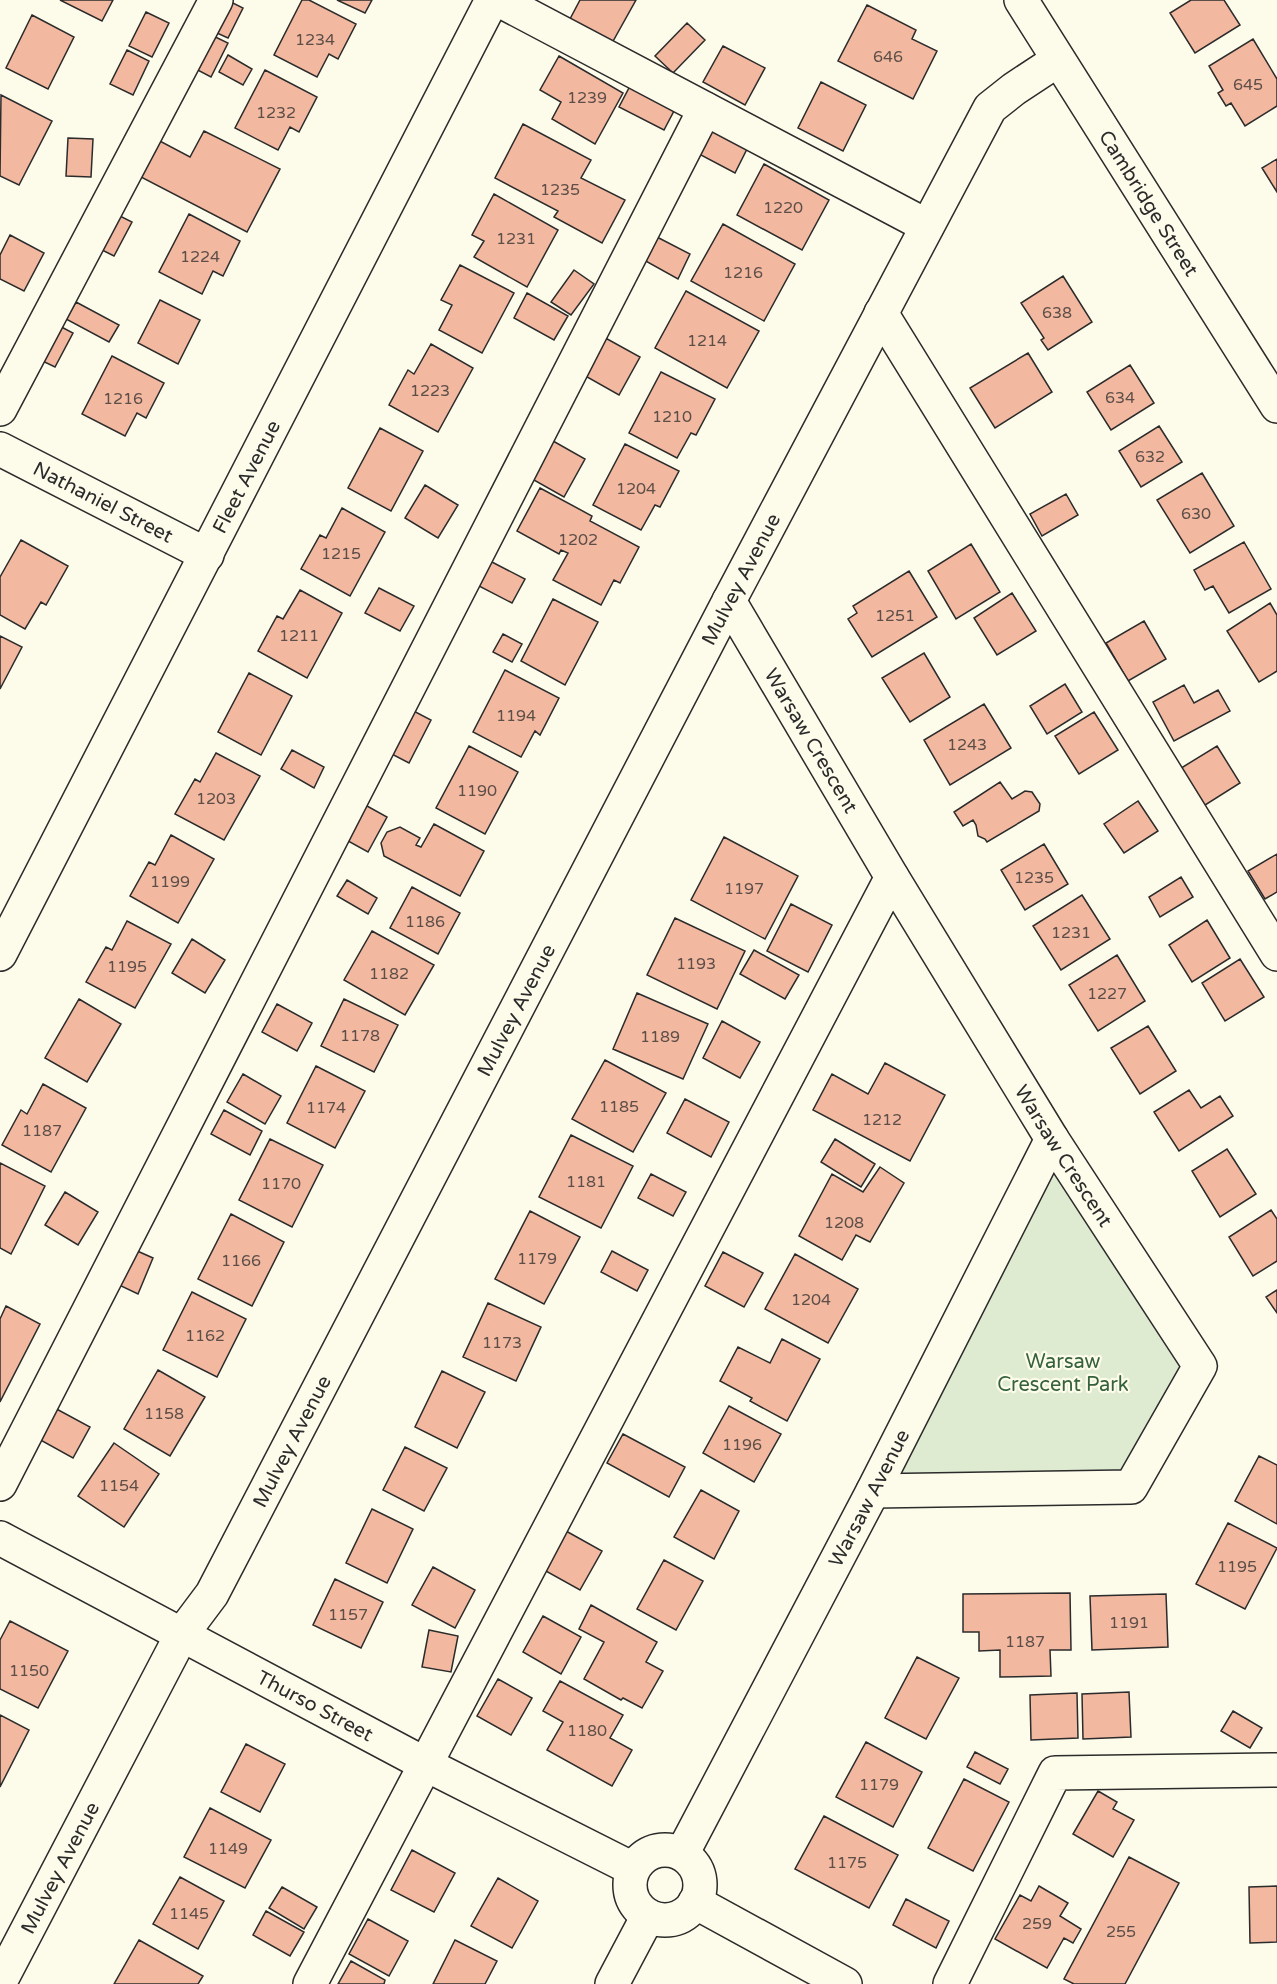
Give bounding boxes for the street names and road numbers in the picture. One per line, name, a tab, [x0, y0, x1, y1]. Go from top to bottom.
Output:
street label: Cambridge Street	[1093, 126, 1203, 281]
street label: Fleet Avenue	[208, 417, 286, 538]
street label: Nathaniel Street	[29, 457, 177, 549]
street label: Mulvey Avenue	[697, 510, 786, 650]
street label: Warsaw Crescent	[759, 664, 863, 818]
street label: Mulvey Avenue	[473, 941, 561, 1081]
street label: Warsaw Crescent	[1009, 1081, 1117, 1232]
street label: Mulvey Avenue	[248, 1372, 337, 1512]
street label: Warsaw Avenue	[824, 1426, 915, 1571]
street label: Thurso Street	[252, 1666, 377, 1747]
street label: Mulvey Avenue	[16, 1798, 105, 1938]

